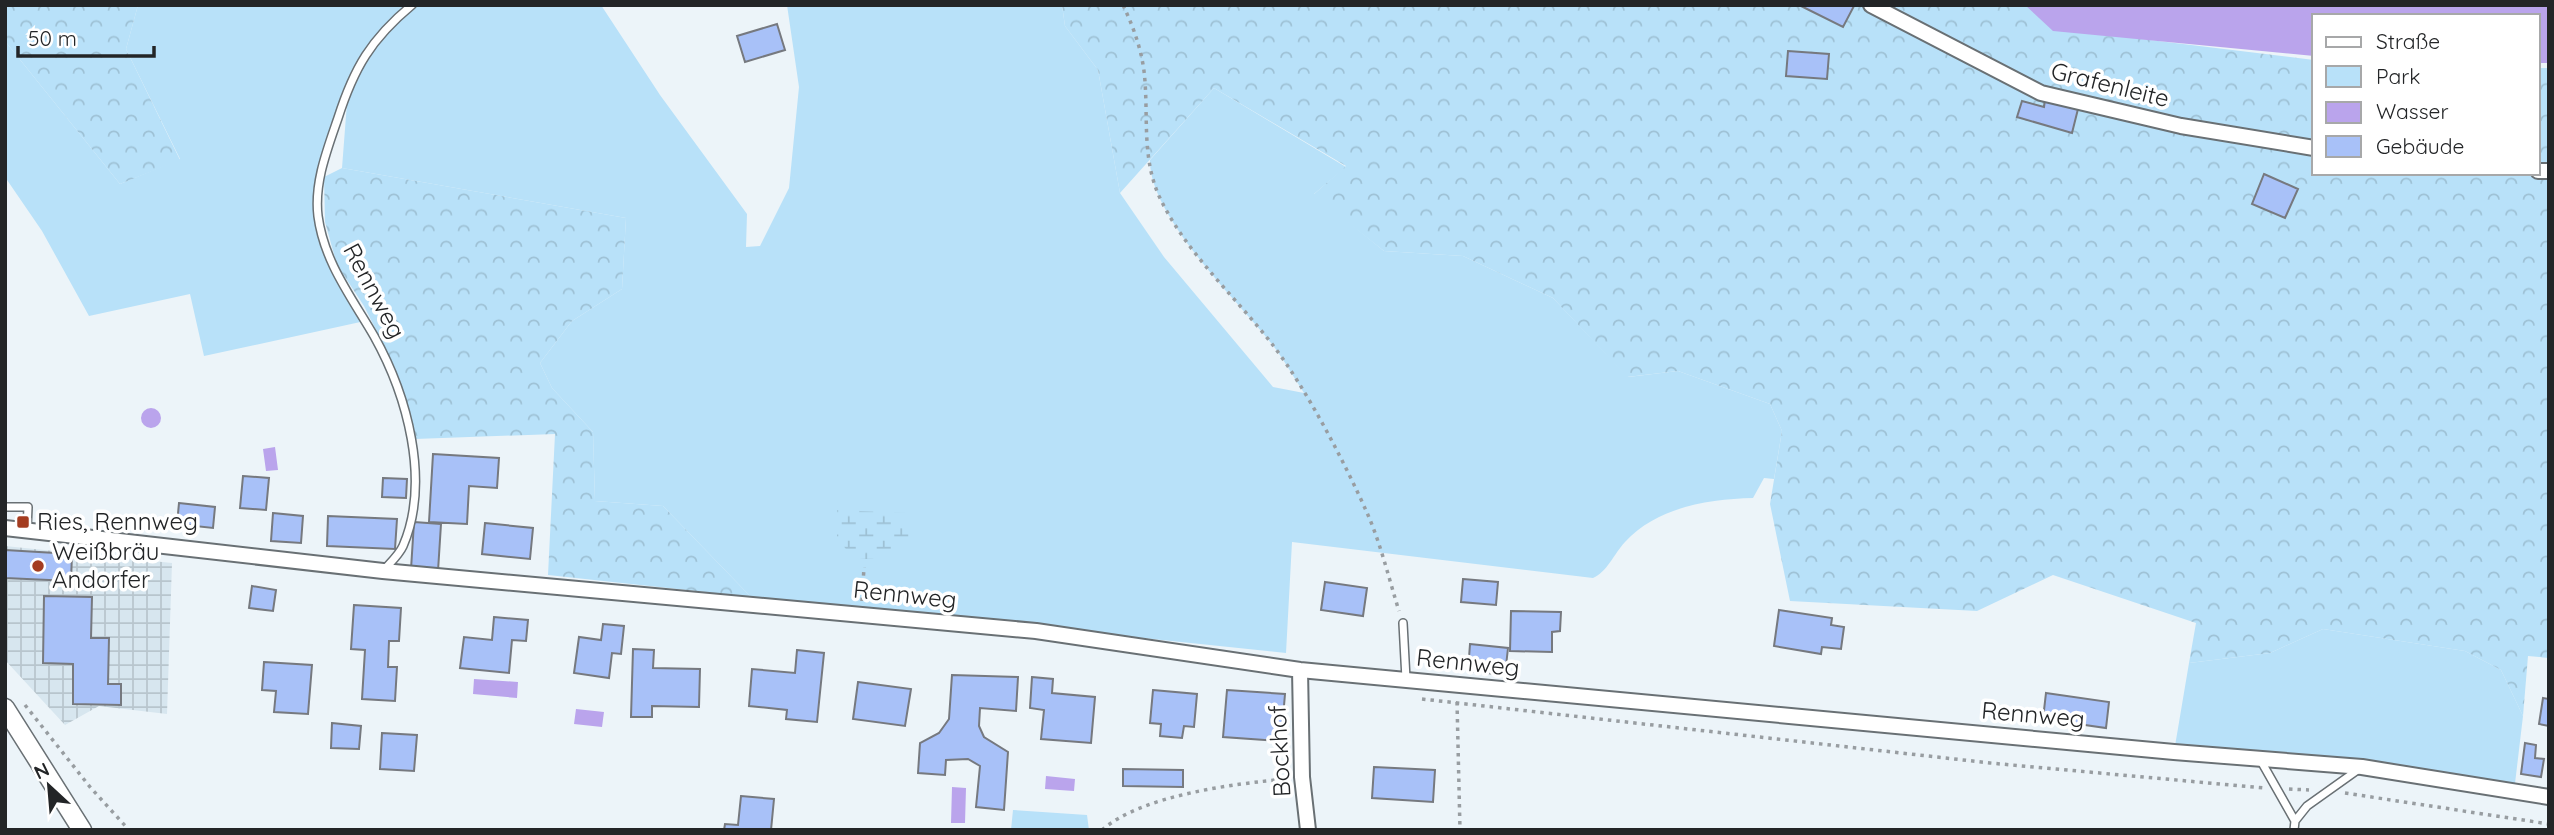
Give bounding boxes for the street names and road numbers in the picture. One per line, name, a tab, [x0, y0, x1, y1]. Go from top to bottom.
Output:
street label: Grafenleite	[2048, 55, 2173, 113]
street label: Rennweg	[337, 238, 412, 343]
street label: Rennweg	[852, 574, 958, 614]
street label: Rennweg	[1415, 642, 1521, 682]
street label: Rennweg	[1980, 695, 2086, 733]
street label: Bockhof	[1262, 704, 1296, 798]

